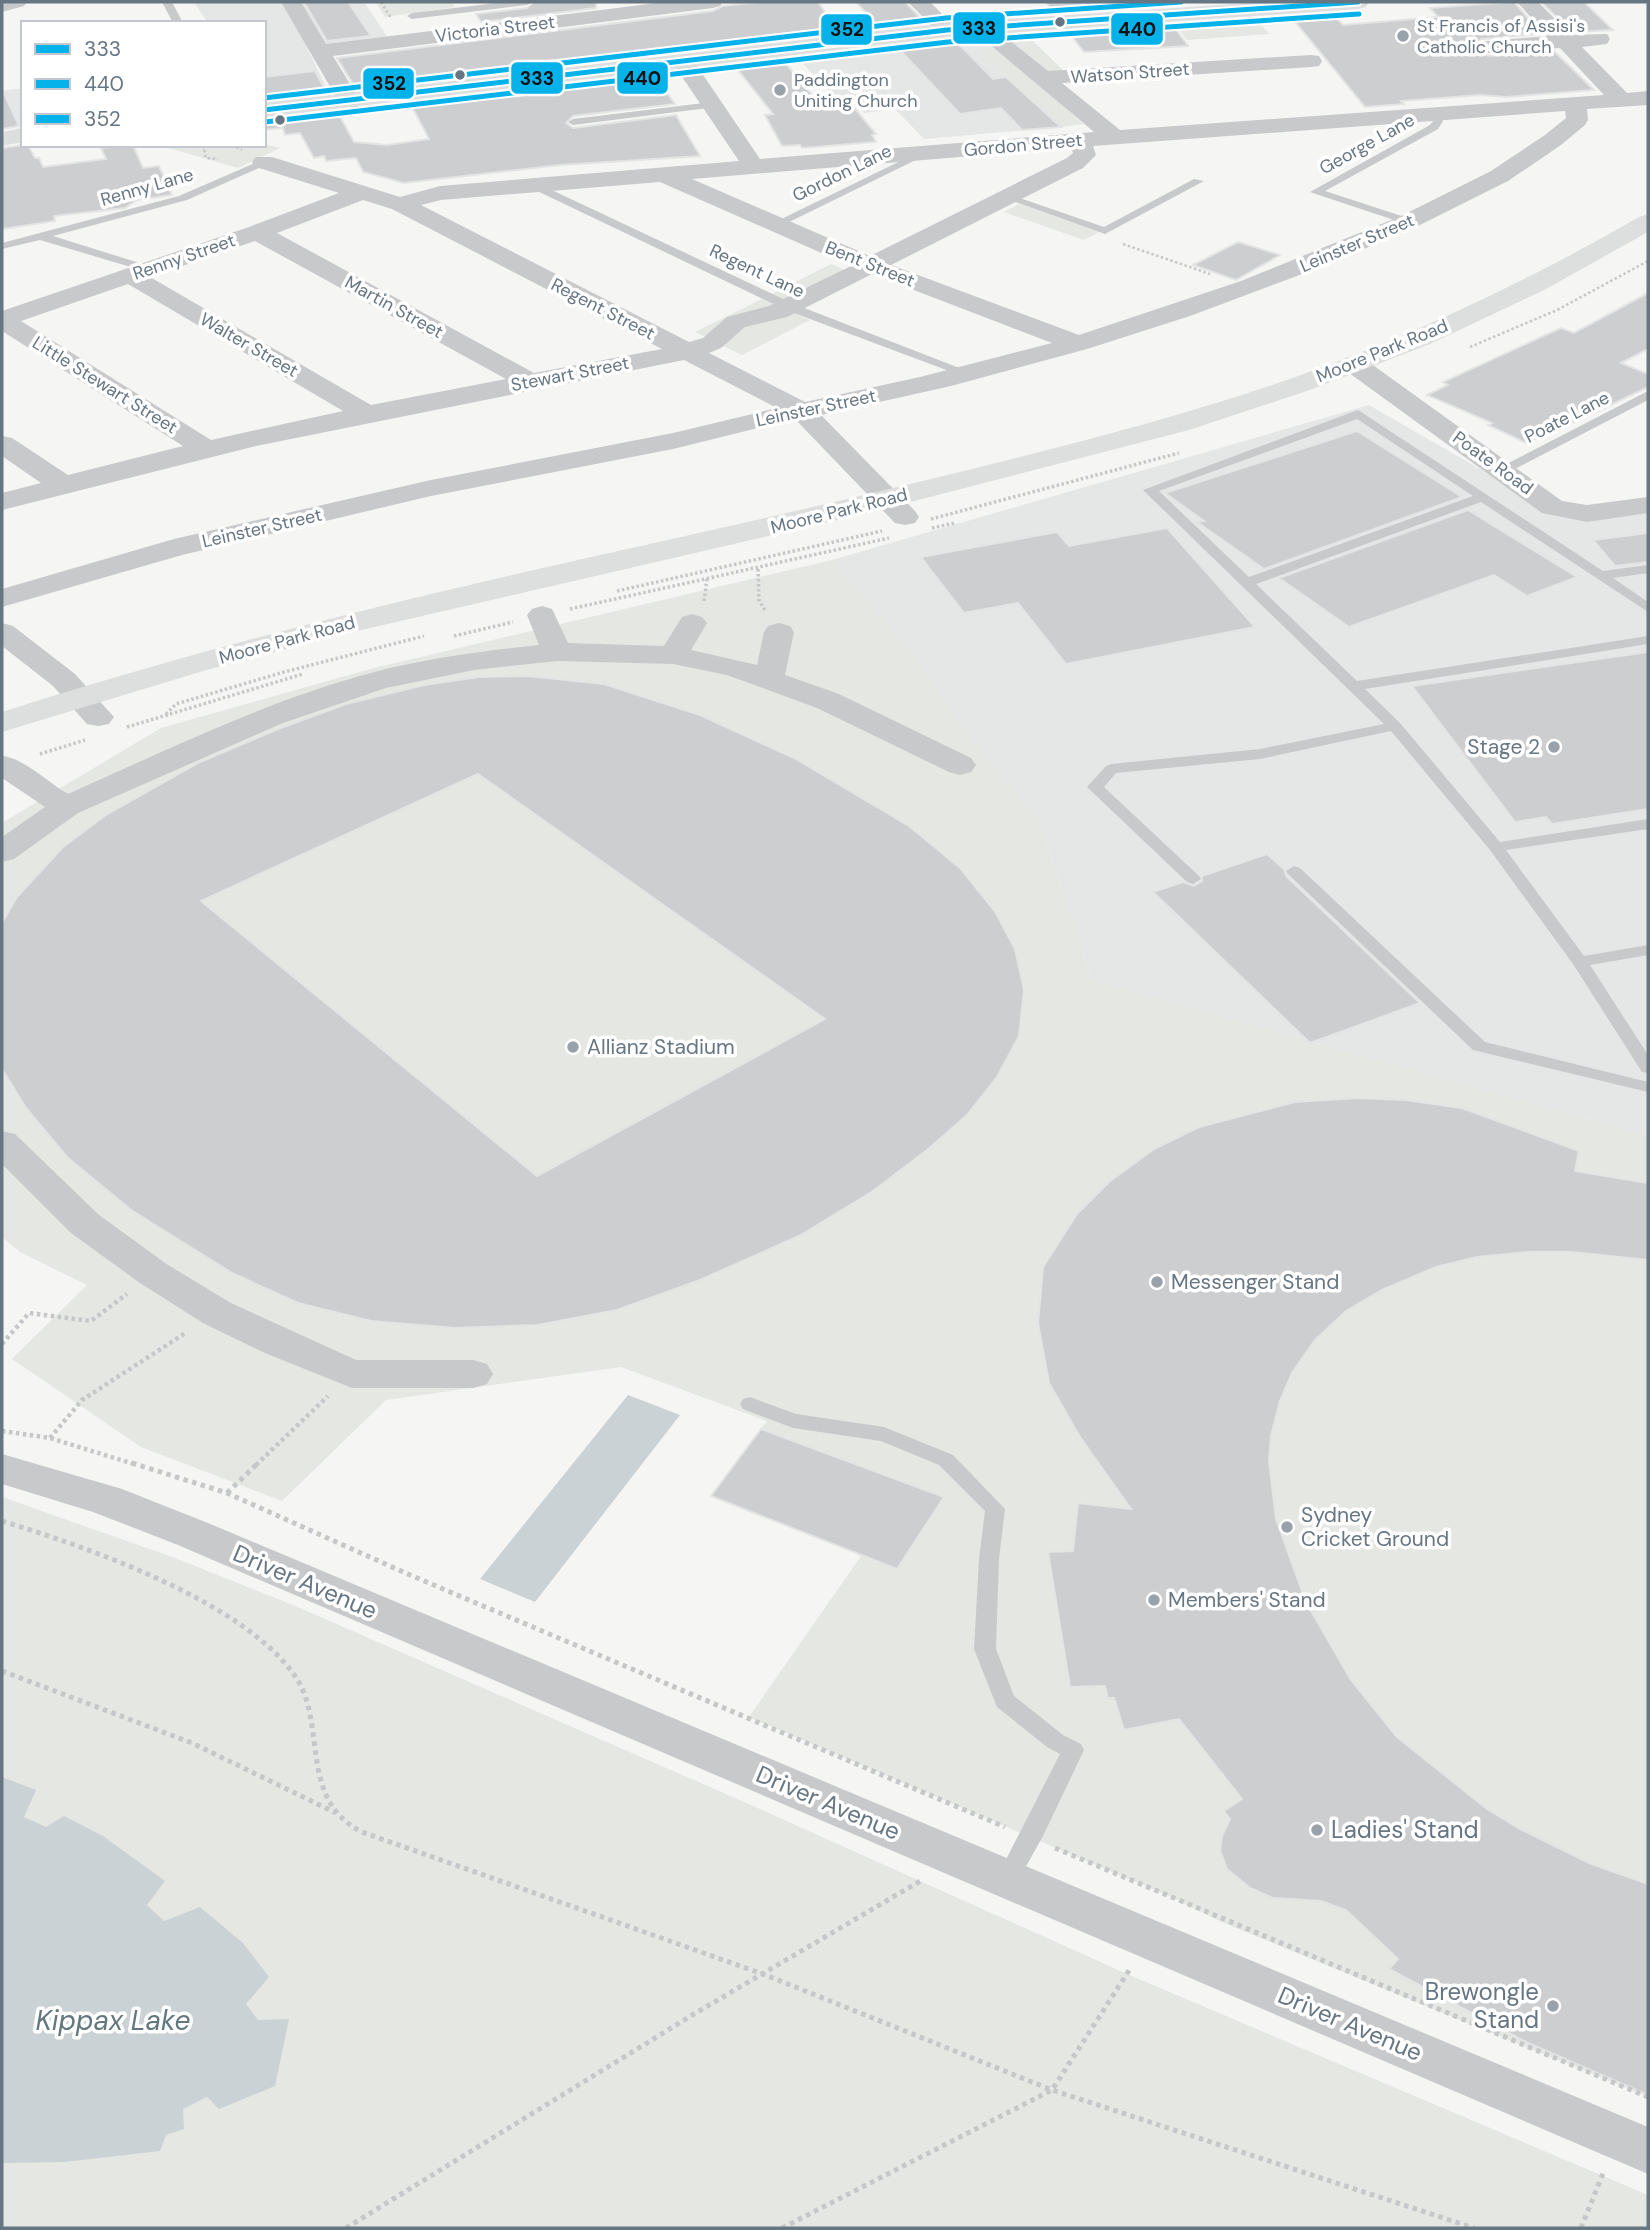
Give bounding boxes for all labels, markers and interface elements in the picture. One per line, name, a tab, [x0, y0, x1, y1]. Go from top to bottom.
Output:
street label: Victoria Street	[434, 10, 556, 48]
line badge: 333	[952, 11, 1006, 45]
line badge: 440	[1110, 12, 1164, 46]
line badge: 352	[820, 13, 873, 46]
place label: St Francis of Assisi's Catholic Church	[1417, 14, 1585, 59]
unlabelled marker	[1053, 15, 1067, 29]
text: 333	[962, 16, 996, 41]
text: 352	[830, 17, 864, 42]
text: 440	[1118, 17, 1156, 42]
legend	[21, 21, 266, 147]
marker: St Francis of Assisi's Catholic Church	[1395, 28, 1411, 44]
text: 333	[84, 35, 121, 63]
street label: Watson Street	[1070, 57, 1190, 89]
line badge: 333	[510, 61, 564, 95]
line badge: 440	[616, 61, 669, 95]
text: 333	[520, 66, 554, 91]
text: 440	[623, 66, 661, 91]
line badge: 352	[362, 67, 415, 100]
unlabelled marker	[453, 68, 467, 82]
place label: Paddington Uniting Church	[794, 68, 918, 113]
text: 440	[84, 70, 124, 98]
text: 352	[372, 71, 406, 96]
marker: Paddington Uniting Church	[772, 82, 788, 98]
text: 352	[84, 105, 121, 133]
street label: George Lane	[1315, 108, 1419, 180]
unlabelled marker	[273, 113, 287, 127]
street label: Gordon Street	[963, 128, 1083, 162]
street label: Gordon Lane	[788, 139, 896, 207]
street label: Renny Lane	[98, 162, 196, 212]
street label: Leinster Street	[1296, 208, 1418, 278]
street label: Renny Street	[130, 228, 238, 286]
street label: Bent Street	[822, 235, 918, 293]
street label: Regent Lane	[706, 239, 808, 303]
street label: Martin Street	[340, 270, 448, 344]
street label: Regent Street	[547, 273, 659, 345]
street label: Walter Street	[195, 307, 303, 383]
street label: Moore Park Road	[1313, 314, 1451, 388]
street label: Little Stewart Street	[28, 331, 182, 439]
street label: Stewart Street	[509, 351, 631, 397]
street label: Leinster Street	[754, 384, 878, 432]
street label: Poate Lane	[1521, 385, 1613, 449]
street label: Poate Road	[1448, 426, 1538, 500]
street label: Moore Park Road	[768, 482, 910, 540]
street label: Leinster Street	[200, 503, 324, 553]
street label: Moore Park Road	[216, 610, 358, 670]
place label: Stage 2	[1467, 733, 1540, 761]
marker: Stage 2	[1546, 739, 1562, 755]
place label: Allianz Stadium	[587, 1033, 735, 1061]
marker: Allianz Stadium	[565, 1039, 581, 1055]
place label: Messenger Stand	[1171, 1268, 1339, 1296]
marker: Messenger Stand	[1149, 1274, 1165, 1290]
place label: Sydney Cricket Ground	[1301, 1501, 1449, 1553]
marker: Sydney Cricket Ground	[1279, 1519, 1295, 1535]
street label: Driver Avenue	[228, 1537, 382, 1626]
place label: Members' Stand	[1168, 1586, 1326, 1614]
marker: Members' Stand	[1146, 1592, 1162, 1608]
street label: Driver Avenue	[751, 1758, 905, 1847]
place label: Ladies' Stand	[1331, 1814, 1479, 1845]
marker: Ladies' Stand	[1309, 1822, 1325, 1838]
place label: Brewongle Stand	[1425, 1976, 1539, 2035]
street label: Driver Avenue	[1273, 1979, 1427, 2068]
marker: Brewongle Stand	[1545, 1998, 1561, 2014]
water label: Kippax Lake	[35, 2002, 191, 2039]

